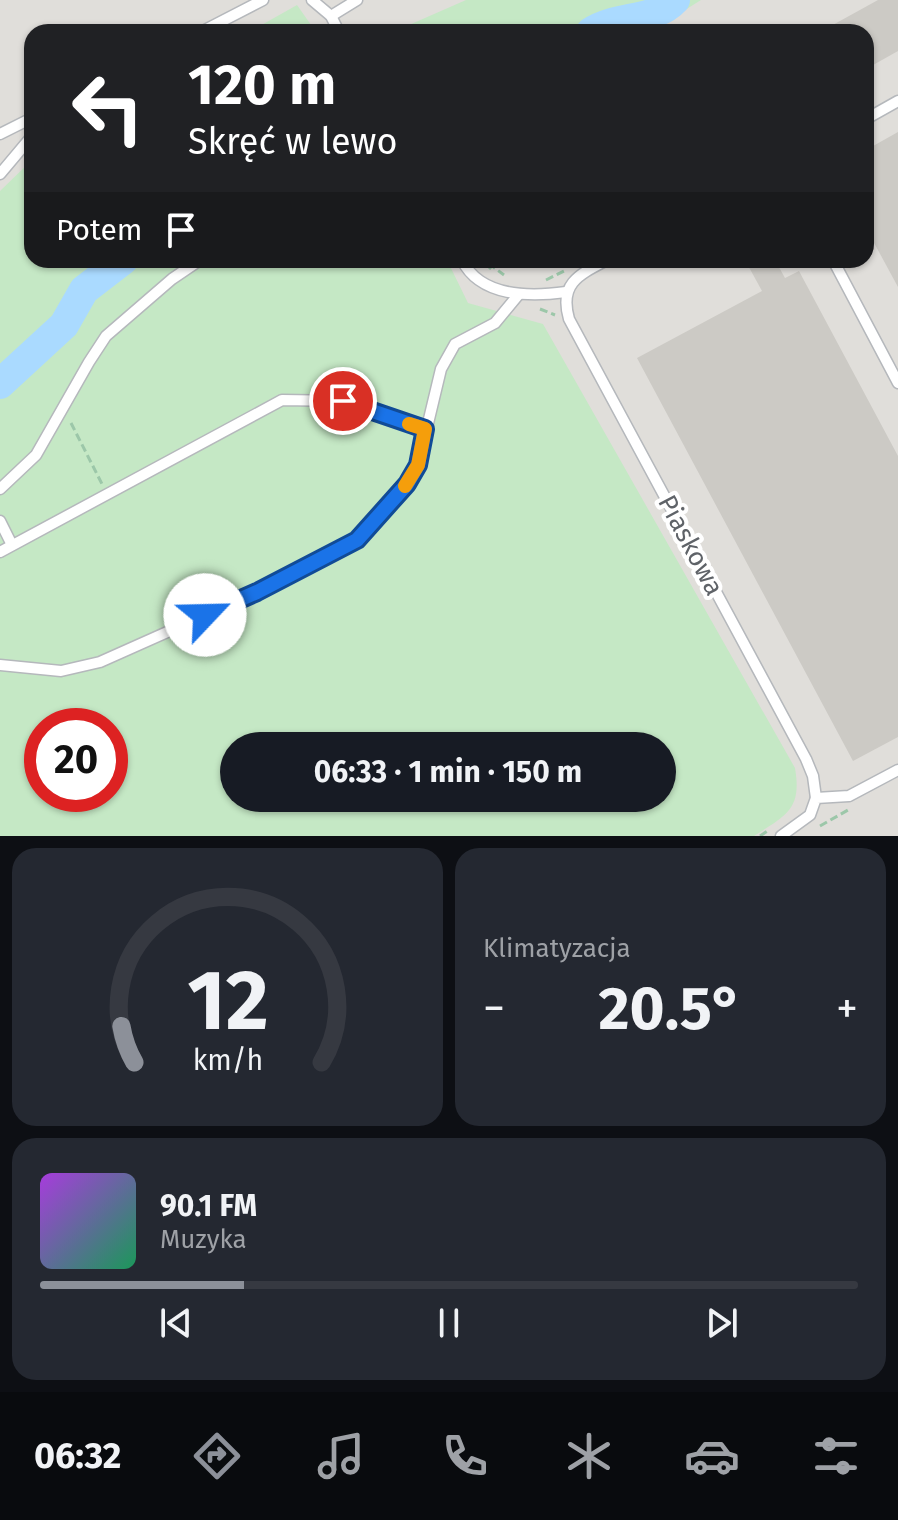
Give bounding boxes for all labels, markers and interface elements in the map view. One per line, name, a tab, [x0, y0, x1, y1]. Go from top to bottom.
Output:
text: 120 m	[188, 52, 336, 119]
icon: left	[56, 56, 160, 160]
text: Skręć w lewo	[188, 120, 397, 164]
icon: arrive	[159, 208, 203, 252]
text: Potem	[56, 212, 143, 248]
pin	[309, 367, 377, 435]
icon: arrive	[321, 379, 365, 423]
street label: Piaskowa	[651, 490, 730, 601]
position arrow	[163, 573, 247, 657]
speed limit sign: 20	[24, 708, 128, 812]
text: 06:33 · 1 min · 150 m	[314, 754, 582, 790]
text: Klimatyzacja	[483, 933, 631, 964]
text: 12	[187, 951, 268, 1051]
text: 20.5°	[599, 973, 742, 1045]
text: −	[483, 982, 505, 1035]
text: +	[836, 982, 858, 1035]
text: km/h	[192, 1043, 263, 1078]
text: 90.1 FM	[160, 1188, 257, 1224]
text: Muzyka	[160, 1224, 247, 1255]
icon: previous	[154, 1301, 198, 1345]
icon: pause	[427, 1301, 471, 1345]
icon: next	[700, 1301, 744, 1345]
icon: directions	[189, 1428, 245, 1484]
icon: music	[313, 1428, 369, 1484]
icon: phone	[437, 1428, 493, 1484]
icon: climate	[561, 1428, 617, 1484]
icon: car	[684, 1428, 740, 1484]
icon: filters	[808, 1428, 864, 1484]
text: 06:32	[34, 1434, 121, 1478]

